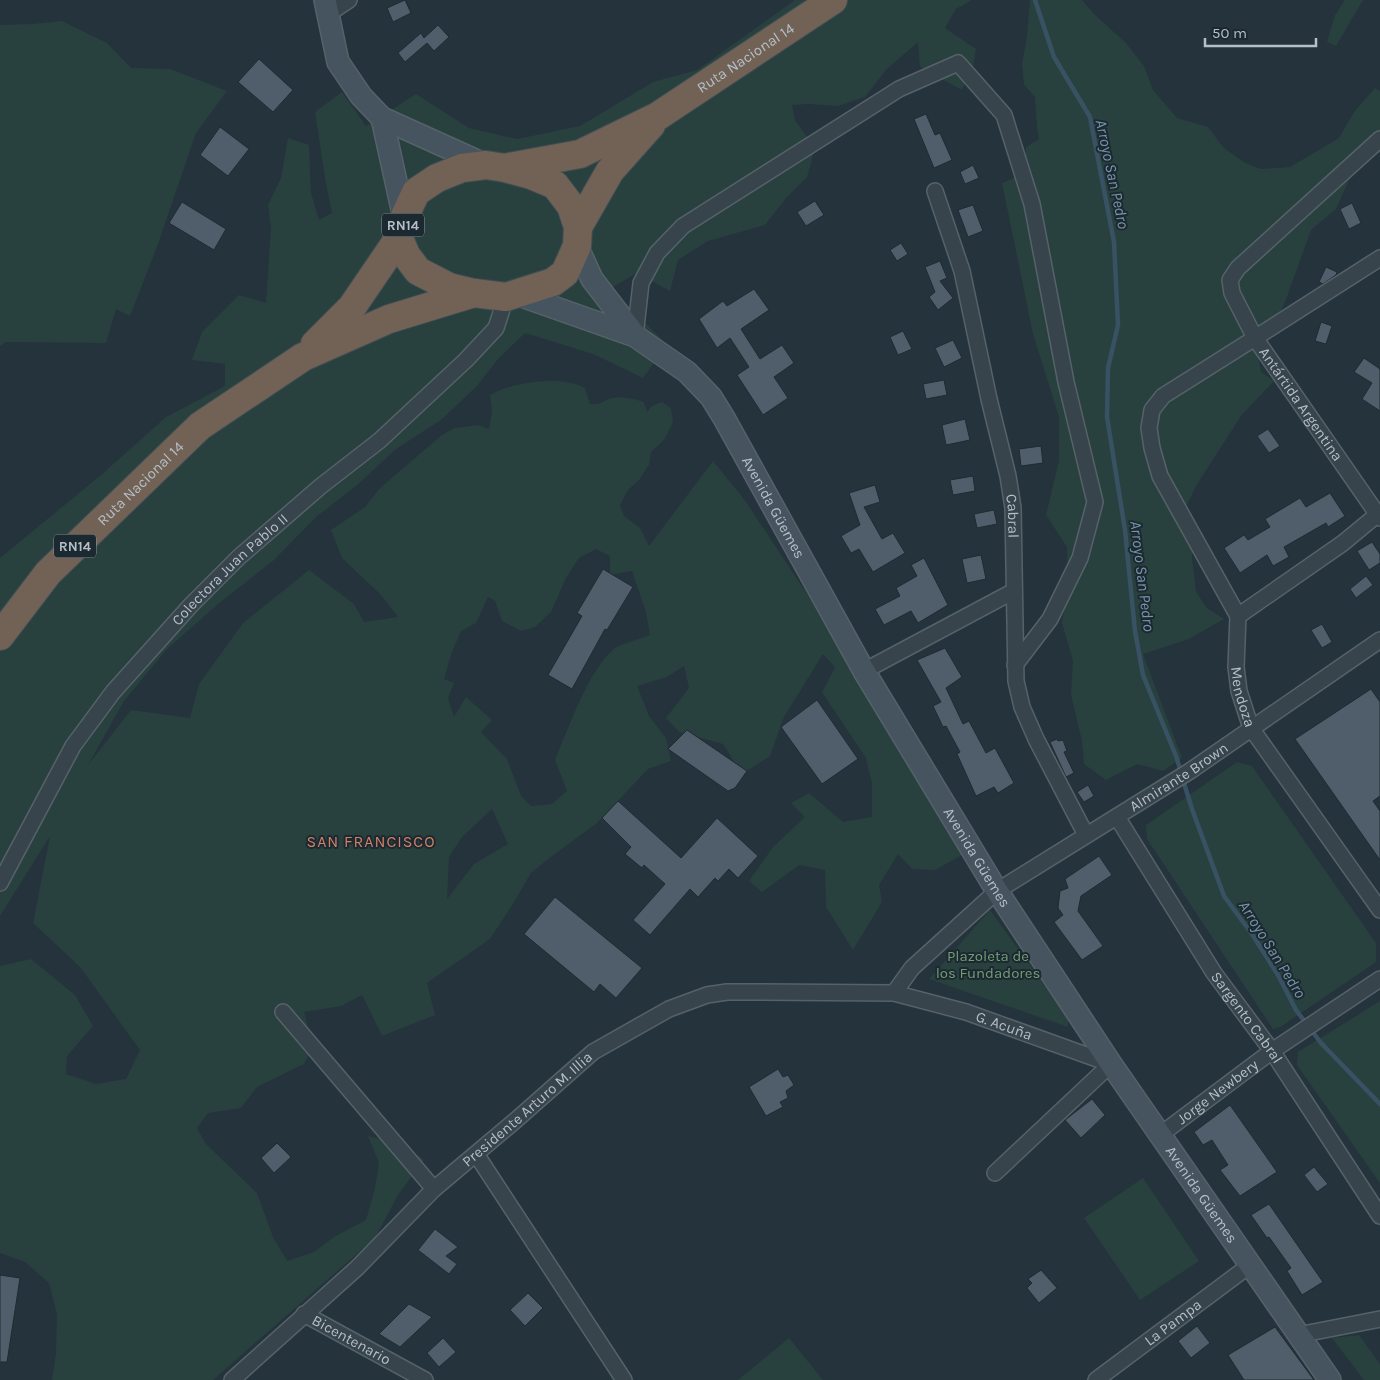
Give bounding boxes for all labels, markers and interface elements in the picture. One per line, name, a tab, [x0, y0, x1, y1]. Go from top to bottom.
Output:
scale bar	[1205, 15, 1316, 47]
street label: Ruta Nacional 14	[693, 19, 798, 97]
text: 50 m	[1212, 24, 1247, 42]
water label: Arroyo San Pedro	[1092, 118, 1133, 231]
road number: RN14	[382, 214, 424, 236]
street label: Antártida Argentina	[1255, 344, 1347, 465]
street label: Ruta Nacional 14	[94, 437, 188, 529]
street label: Avenida Güemes	[738, 453, 809, 562]
street label: Cabral	[1002, 493, 1023, 538]
street label: Colectora Juan Pablo II	[168, 510, 292, 629]
water label: Arroyo San Pedro	[1126, 520, 1159, 633]
road number: RN14	[54, 534, 96, 558]
street label: Mendoza	[1227, 666, 1259, 729]
street label: Almirante Brown	[1126, 738, 1232, 815]
street label: Avenida Güemes	[940, 804, 1014, 911]
district label: SAN FRANCISCO	[306, 832, 436, 851]
water label: Arroyo San Pedro	[1235, 897, 1310, 1002]
park label: Plazoleta de los Fundadores	[936, 947, 1040, 982]
street label: Sargento Cabral	[1207, 968, 1287, 1067]
street label: G. Acuña	[973, 1007, 1035, 1044]
street label: Presidente Arturo M. Illia	[458, 1048, 596, 1170]
street label: Jorge Newbery	[1173, 1055, 1262, 1128]
street label: Avenida Güemes	[1162, 1143, 1241, 1246]
street label: La Pampa	[1141, 1295, 1205, 1350]
street label: Bicentenario	[309, 1311, 394, 1369]

